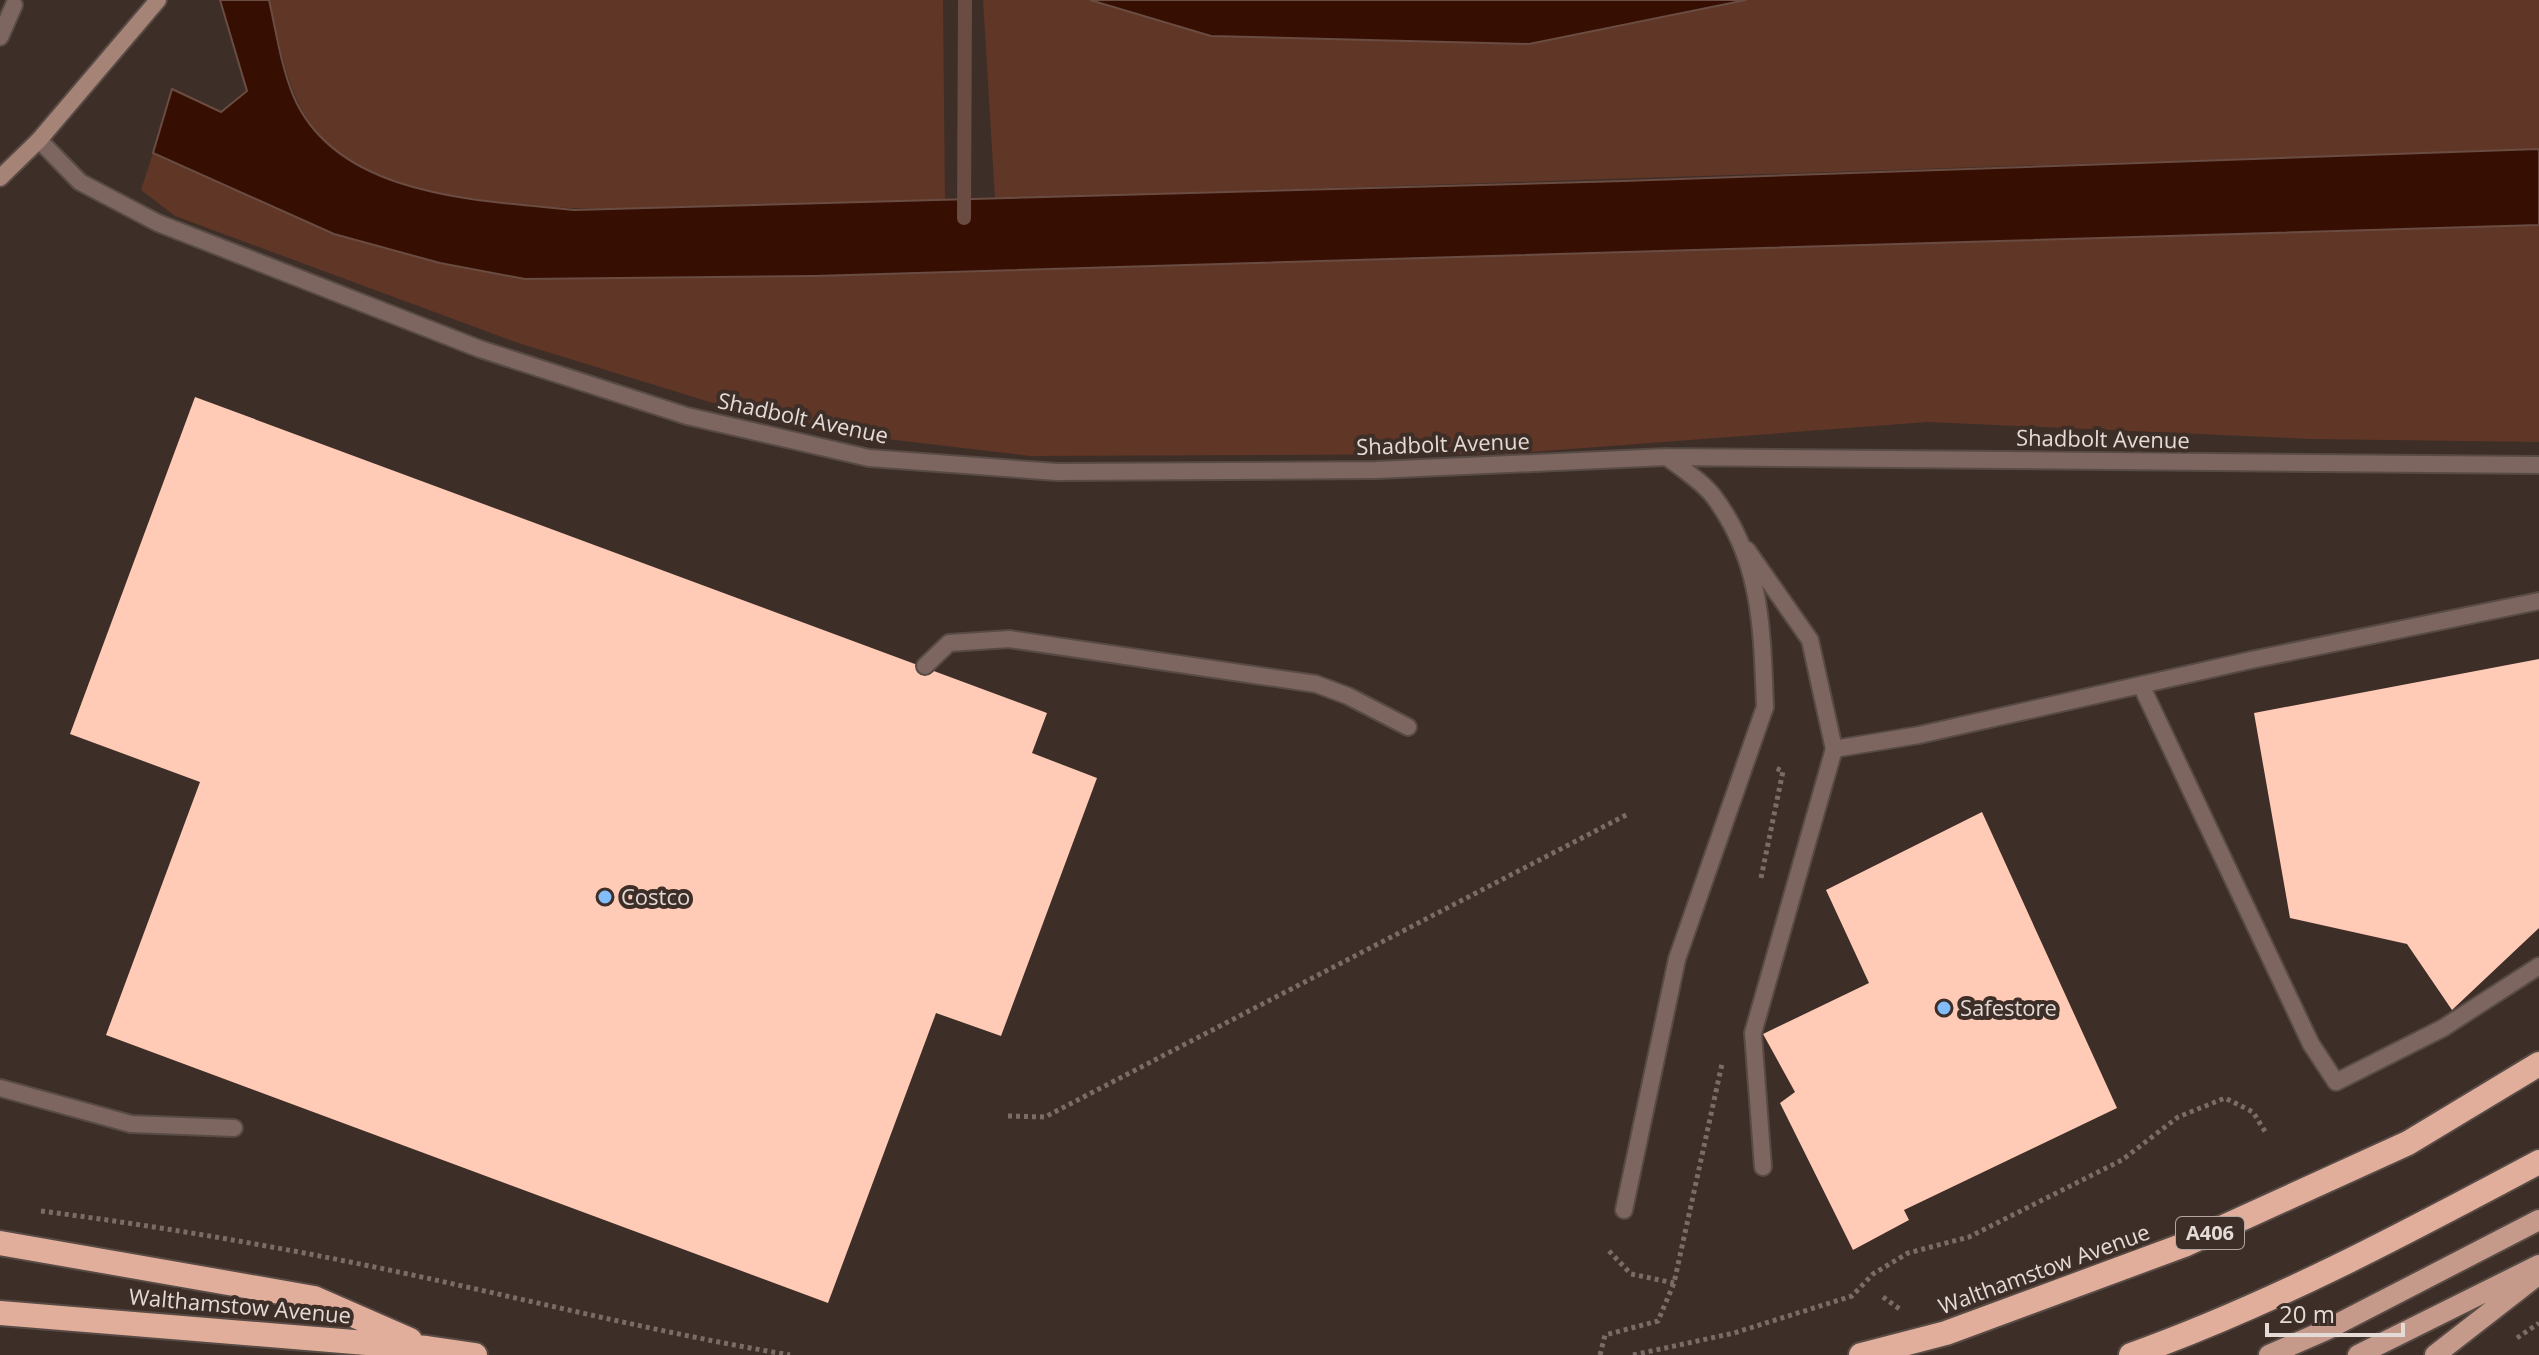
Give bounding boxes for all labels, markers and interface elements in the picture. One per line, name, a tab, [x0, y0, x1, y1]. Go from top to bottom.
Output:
street label: Shadbolt Avenue	[715, 384, 891, 450]
street label: Shadbolt Avenue	[2016, 421, 2190, 455]
street label: Shadbolt Avenue	[1356, 425, 1530, 461]
place label: Costco	[621, 881, 690, 911]
marker: Costco	[596, 888, 614, 906]
place label: Safestore	[1960, 992, 2057, 1022]
marker: Safestore	[1935, 999, 1953, 1017]
street label: Walthamstow Avenue	[1934, 1216, 2154, 1320]
road number: A406	[2176, 1217, 2244, 1249]
street label: Walthamstow Avenue	[128, 1280, 352, 1330]
scale bar	[2267, 1287, 2403, 1337]
text: 20 m	[2279, 1297, 2335, 1330]

